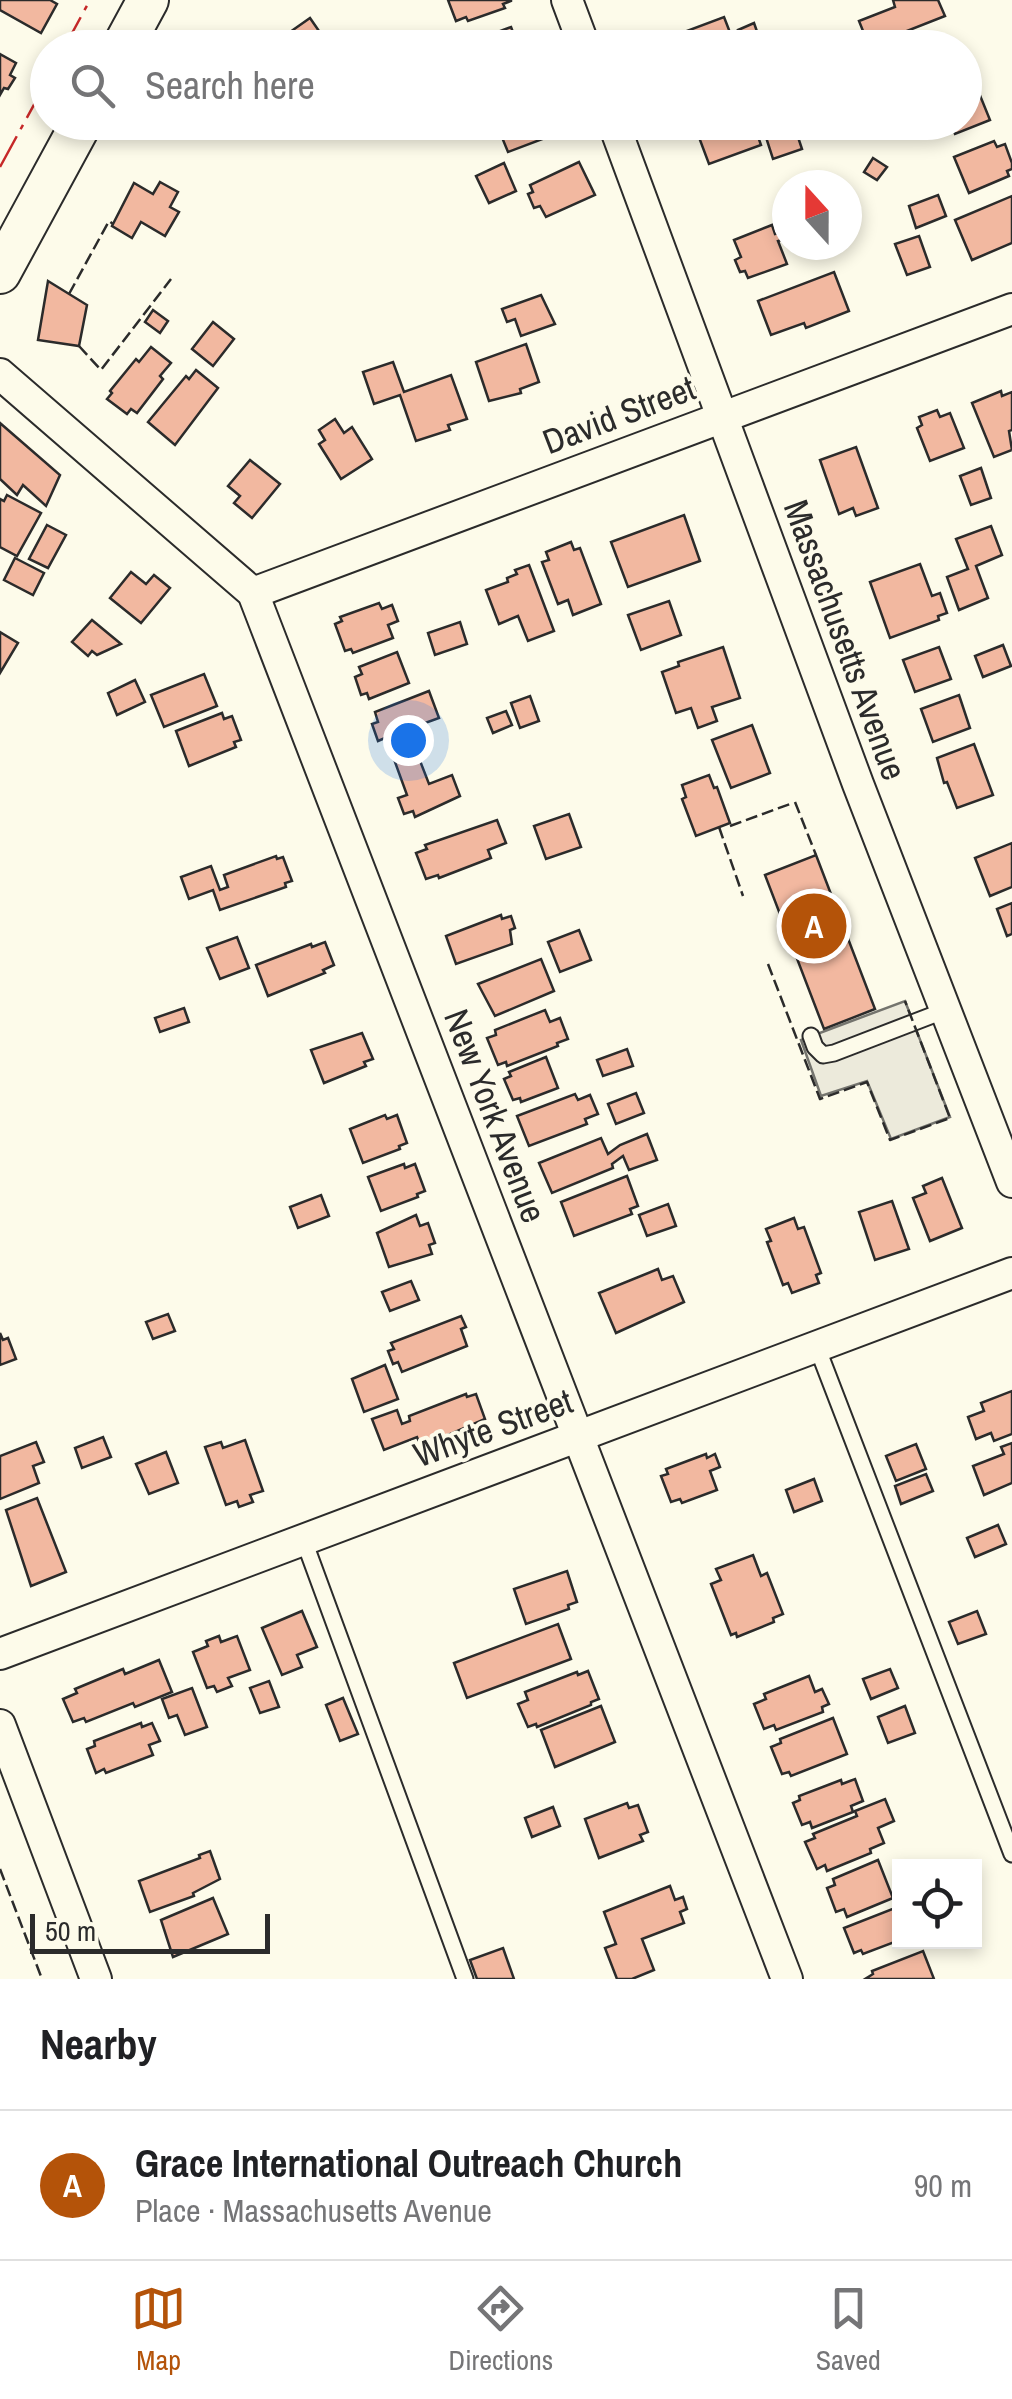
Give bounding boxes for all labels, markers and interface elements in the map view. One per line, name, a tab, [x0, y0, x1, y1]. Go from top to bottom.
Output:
search box	[30, 30, 982, 140]
icon: search	[65, 58, 120, 113]
text: Search here	[145, 60, 315, 111]
north arrow	[772, 170, 862, 260]
street label: David Street	[536, 364, 702, 465]
street label: Massachusetts Avenue	[773, 493, 918, 786]
your location	[383, 715, 434, 766]
pin: A	[782, 888, 846, 964]
street label: New York Avenue	[433, 1002, 558, 1229]
street label: Whyte Street	[407, 1377, 579, 1478]
map controls	[892, 1859, 982, 1949]
button: locate	[892, 1859, 982, 1949]
scale bar	[30, 1909, 270, 1954]
text: 50 m	[45, 1912, 96, 1950]
text: Nearby	[40, 2016, 157, 2072]
text: Grace International Outreach Church	[135, 2138, 682, 2189]
text: A	[63, 2164, 82, 2207]
text: 90 m	[914, 2164, 972, 2207]
text: Place · Massachusetts Avenue	[135, 2189, 492, 2232]
tab: Map	[131, 2281, 186, 2379]
tab: Directions	[449, 2281, 553, 2379]
tab: Saved	[816, 2281, 881, 2379]

